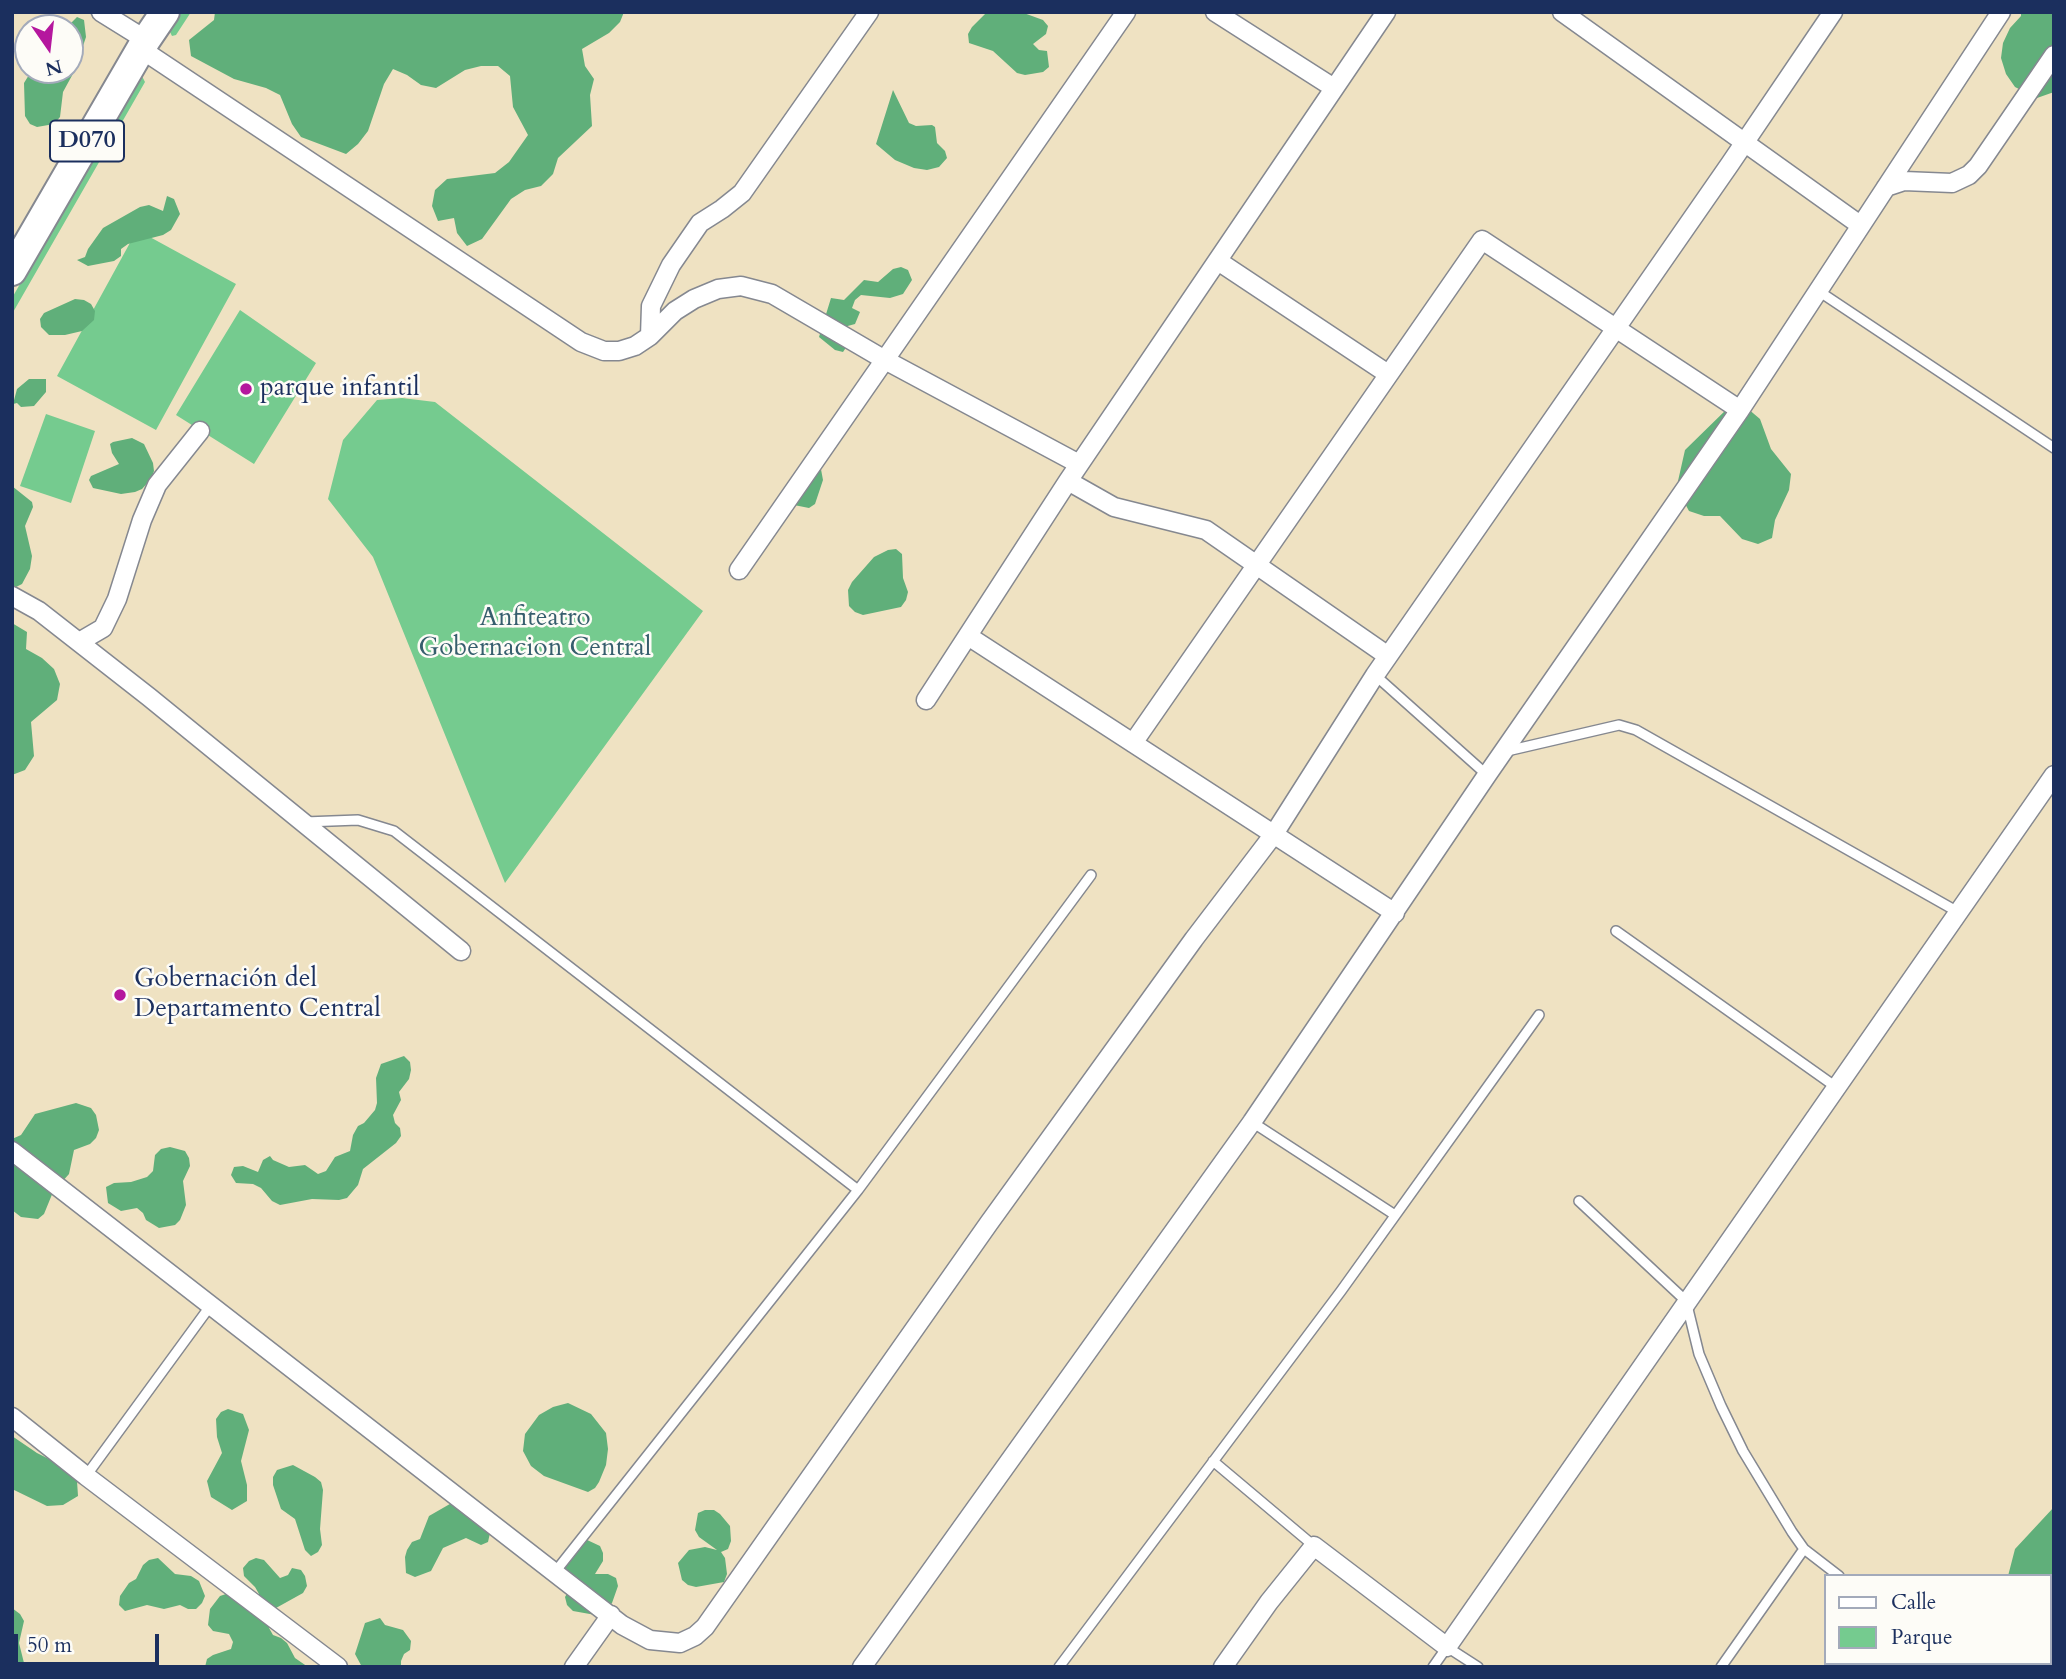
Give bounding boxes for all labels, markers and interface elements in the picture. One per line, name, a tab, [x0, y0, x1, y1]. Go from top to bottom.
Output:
north arrow	[14, 14, 84, 84]
text: N	[42, 53, 65, 82]
road number: D070	[50, 120, 124, 162]
place label: parque infantil	[260, 373, 420, 405]
marker: parque infantil	[238, 381, 254, 397]
park label: Anfiteatro Gobernacion Central	[419, 603, 651, 664]
place label: Gobernación del Departamento Central	[134, 964, 381, 1026]
marker: Gobernación del Departamento Central	[112, 987, 128, 1003]
legend	[1825, 1574, 2052, 1665]
text: Calle	[1891, 1588, 1936, 1617]
scale bar	[18, 1620, 163, 1664]
text: Parque	[1891, 1623, 1952, 1652]
text: 50 m	[27, 1631, 72, 1660]

